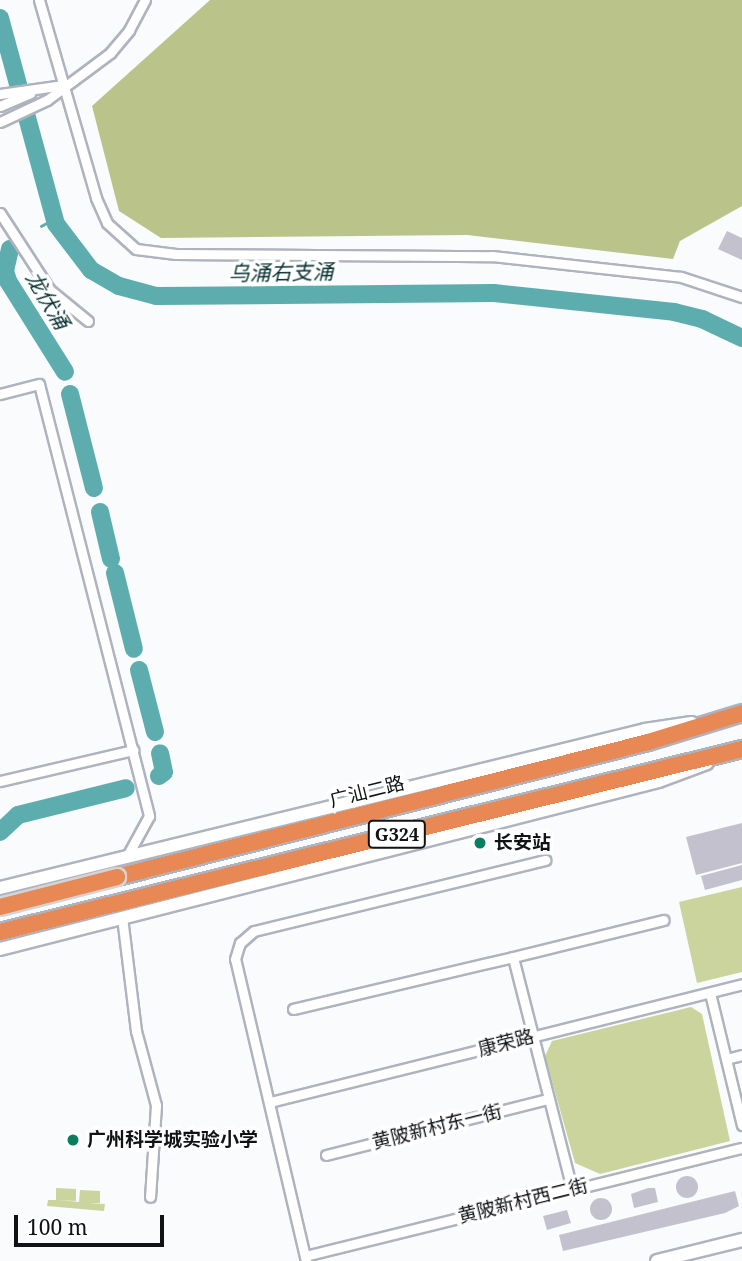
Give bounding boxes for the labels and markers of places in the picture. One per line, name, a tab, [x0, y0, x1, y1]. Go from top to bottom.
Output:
place label: 长安站	[494, 832, 551, 854]
marker: 长安站	[472, 835, 488, 851]
place label: 广州科学城实验小学	[87, 1129, 258, 1151]
marker: 广州科学城实验小学	[65, 1132, 81, 1148]

